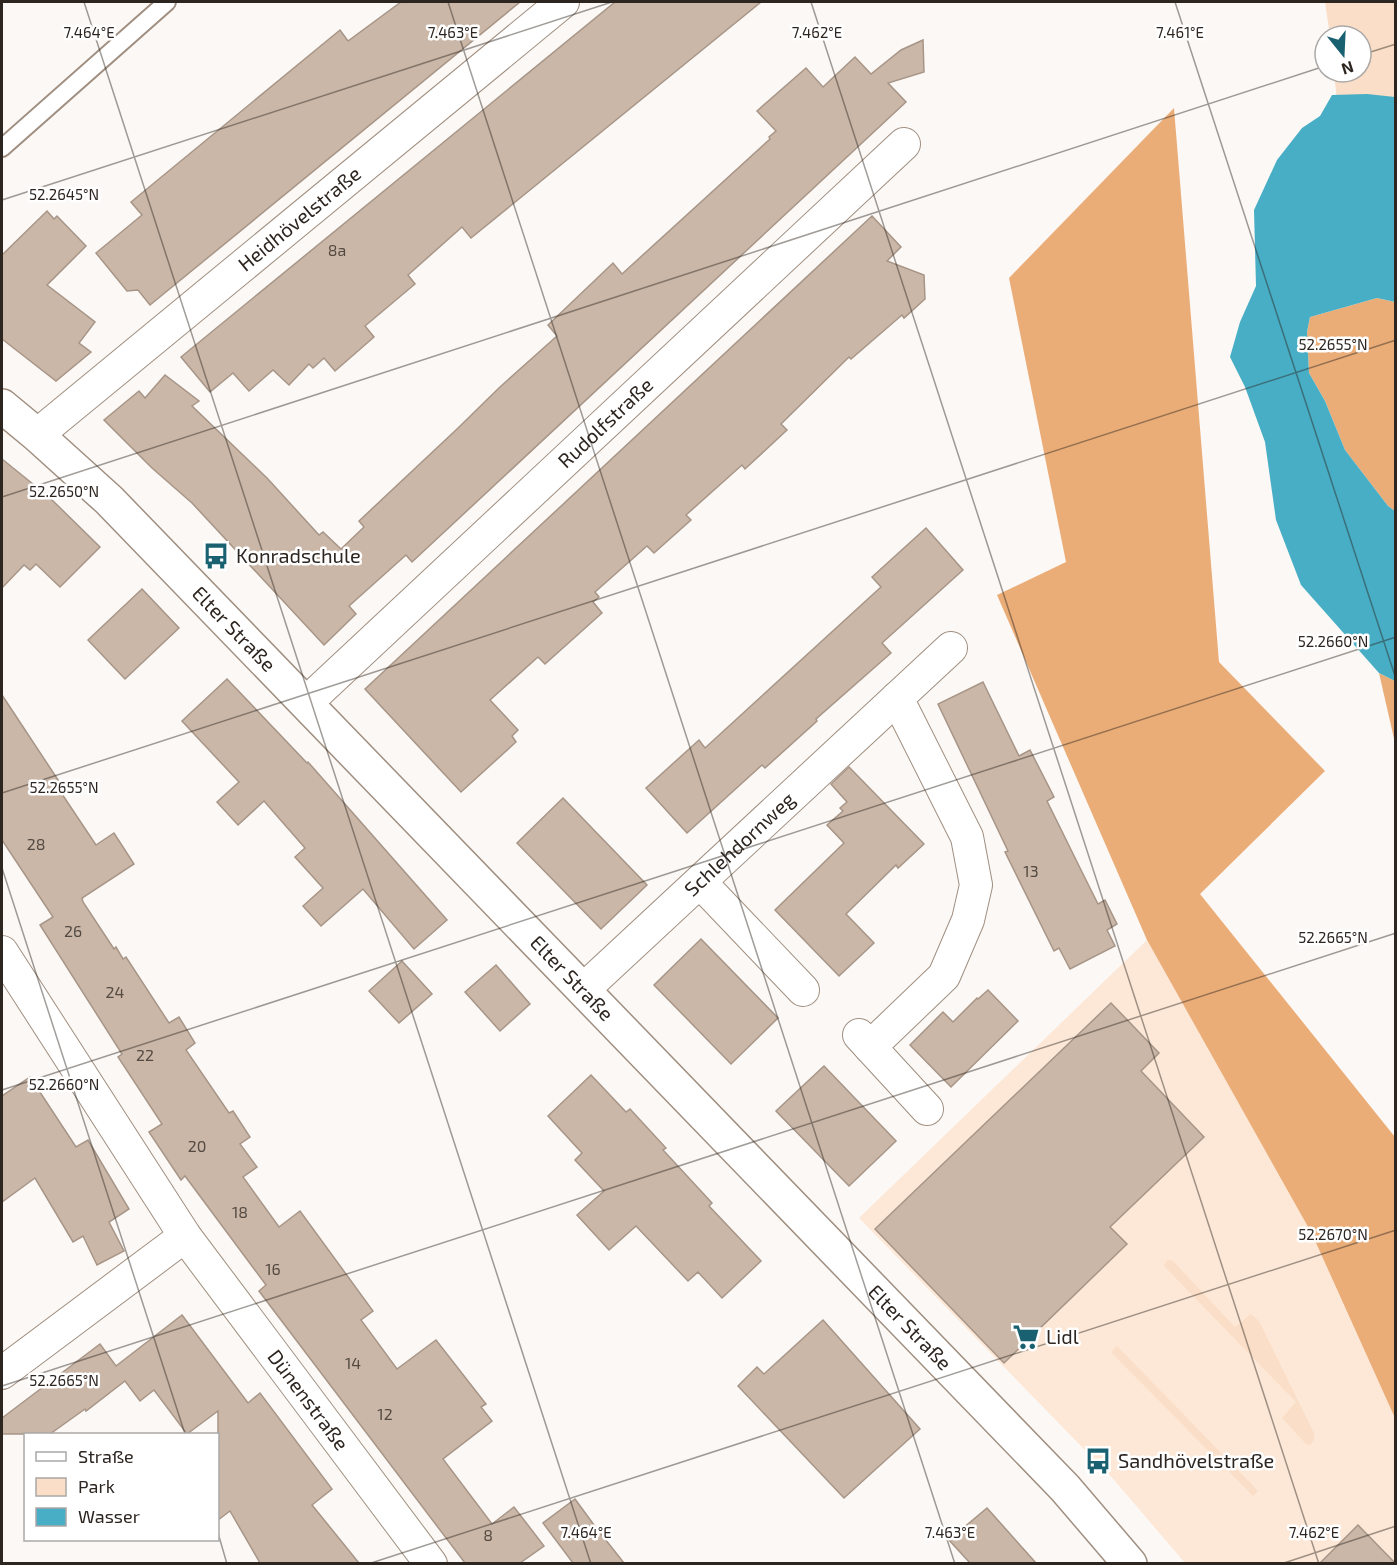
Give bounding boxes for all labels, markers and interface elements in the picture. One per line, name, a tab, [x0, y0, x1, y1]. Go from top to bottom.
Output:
text: 7.464°E	[63, 23, 115, 41]
text: 7.463°E	[428, 23, 478, 41]
text: 7.462°E	[792, 23, 842, 41]
text: 7.461°E	[1156, 23, 1204, 41]
north arrow	[1313, 24, 1373, 84]
text: N	[1339, 58, 1356, 80]
street label: Heidhövelstraße	[233, 161, 365, 276]
text: 52.2645°N	[29, 185, 99, 203]
house number: 8a	[328, 240, 346, 259]
text: 52.2655°N	[1298, 335, 1368, 353]
street label: Rudolfstraße	[552, 372, 657, 472]
text: 52.2650°N	[29, 482, 99, 500]
bus stop icon: Konradschule	[201, 541, 231, 571]
place label: Konradschule	[236, 543, 361, 567]
street label: Elter Straße	[188, 581, 281, 676]
text: 52.2660°N	[1298, 632, 1368, 650]
text: 52.2655°N	[29, 778, 99, 796]
street label: Schlehdornweg	[679, 787, 799, 901]
house number: 28	[27, 834, 45, 853]
house number: 13	[1023, 861, 1039, 880]
house number: 26	[64, 921, 82, 940]
text: 52.2665°N	[1298, 928, 1368, 946]
street label: Elter Straße	[526, 930, 619, 1025]
house number: 24	[106, 982, 125, 1001]
house number: 22	[136, 1045, 154, 1064]
text: 52.2660°N	[29, 1075, 99, 1093]
house number: 20	[188, 1136, 206, 1155]
house number: 18	[232, 1202, 248, 1221]
text: 52.2670°N	[1298, 1225, 1368, 1243]
house number: 16	[265, 1259, 281, 1278]
street label: Elter Straße	[864, 1279, 957, 1375]
supermarket icon: Lidl	[1011, 1322, 1041, 1352]
place label: Lidl	[1046, 1324, 1079, 1348]
street label: Dünenstraße	[263, 1344, 354, 1455]
house number: 14	[345, 1353, 361, 1372]
text: 52.2665°N	[29, 1371, 99, 1389]
house number: 12	[377, 1404, 393, 1423]
legend	[24, 1433, 219, 1541]
text: Straße	[78, 1445, 134, 1467]
bus stop icon: Sandhövelstraße	[1083, 1446, 1113, 1476]
place label: Sandhövelstraße	[1118, 1448, 1274, 1472]
text: Park	[78, 1475, 115, 1497]
text: Wasser	[78, 1505, 140, 1527]
text: 7.464°E	[560, 1523, 612, 1541]
text: 7.463°E	[925, 1523, 975, 1541]
text: 7.462°E	[1289, 1523, 1339, 1541]
house number: 8	[483, 1525, 493, 1544]

